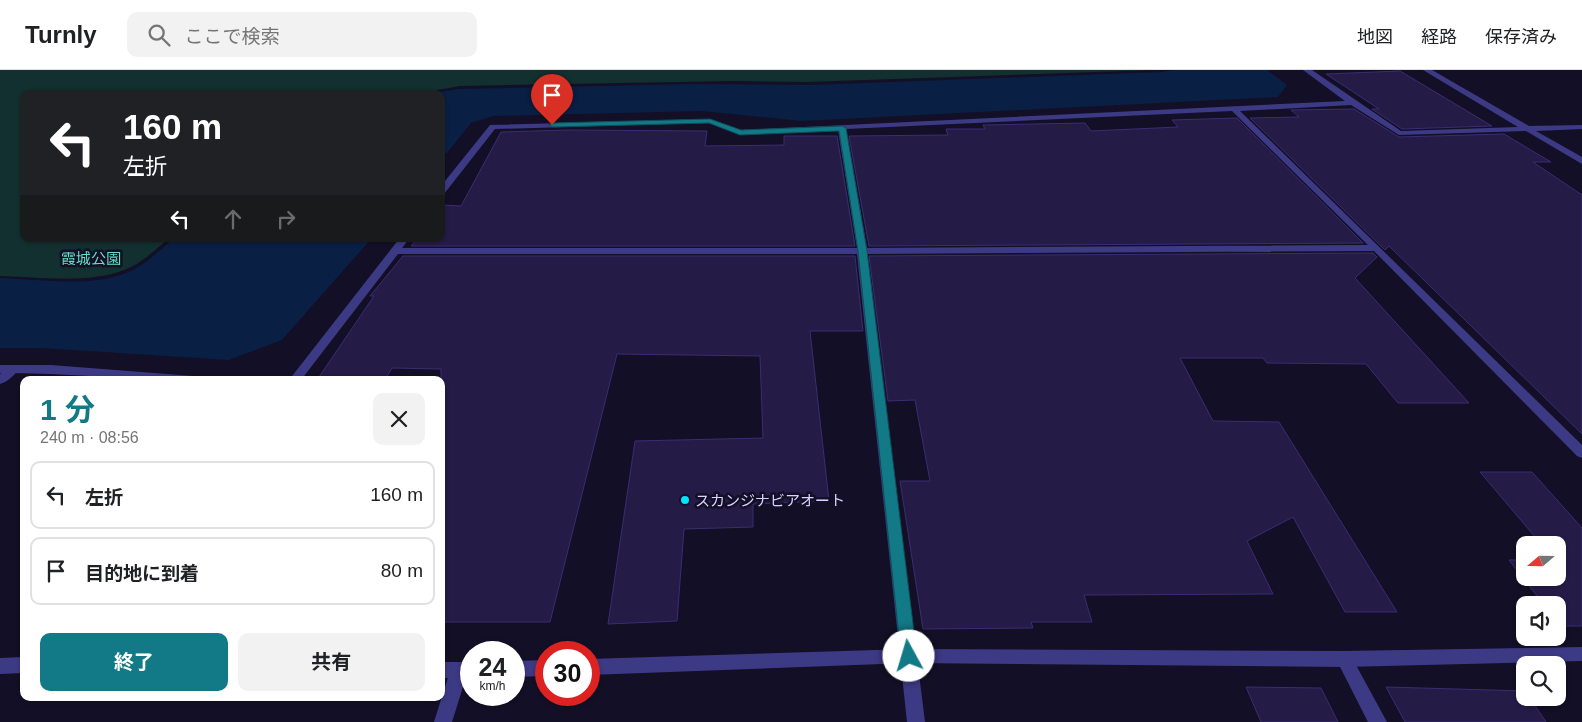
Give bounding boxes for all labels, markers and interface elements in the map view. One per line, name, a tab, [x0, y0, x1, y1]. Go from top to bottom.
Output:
search box	[127, 12, 477, 57]
text: Turnly	[25, 21, 97, 48]
icon: search	[145, 21, 173, 49]
text: ここで検索	[185, 26, 280, 47]
text: 地図	[1357, 27, 1393, 47]
text: 経路	[1421, 27, 1457, 47]
text: 保存済み	[1485, 27, 1557, 47]
pin	[531, 74, 573, 125]
icon: arrive	[538, 81, 566, 109]
text: 160 m	[123, 107, 222, 146]
icon: left	[40, 110, 105, 175]
text: 左折	[123, 154, 167, 179]
icon: left	[166, 205, 194, 233]
icon: ahead	[219, 205, 247, 233]
icon: right	[272, 205, 300, 233]
park label: 霞城公園	[61, 250, 121, 267]
text: 1 分	[40, 393, 95, 426]
button: close	[373, 393, 425, 445]
text: 240 m · 08:56	[40, 429, 139, 446]
icon: left	[42, 481, 70, 509]
text: 160 m	[370, 484, 423, 505]
text: 左折	[85, 487, 123, 508]
place label: スカンジナビアオート	[695, 492, 845, 509]
marker: スカンジナビアオート	[679, 494, 691, 506]
north arrow	[1516, 536, 1566, 586]
map controls	[1516, 536, 1566, 706]
icon: arrive	[42, 557, 70, 585]
text: 80 m	[381, 560, 423, 581]
text: 目的地に到着	[85, 563, 199, 584]
button: sound	[1516, 596, 1566, 646]
position arrow	[882, 629, 934, 681]
button: 終了	[40, 633, 228, 691]
button: 共有	[238, 633, 425, 691]
speed limit sign: 30	[535, 641, 600, 706]
text: 24	[479, 653, 506, 681]
button: search	[1516, 656, 1566, 706]
text: km/h	[479, 679, 506, 693]

